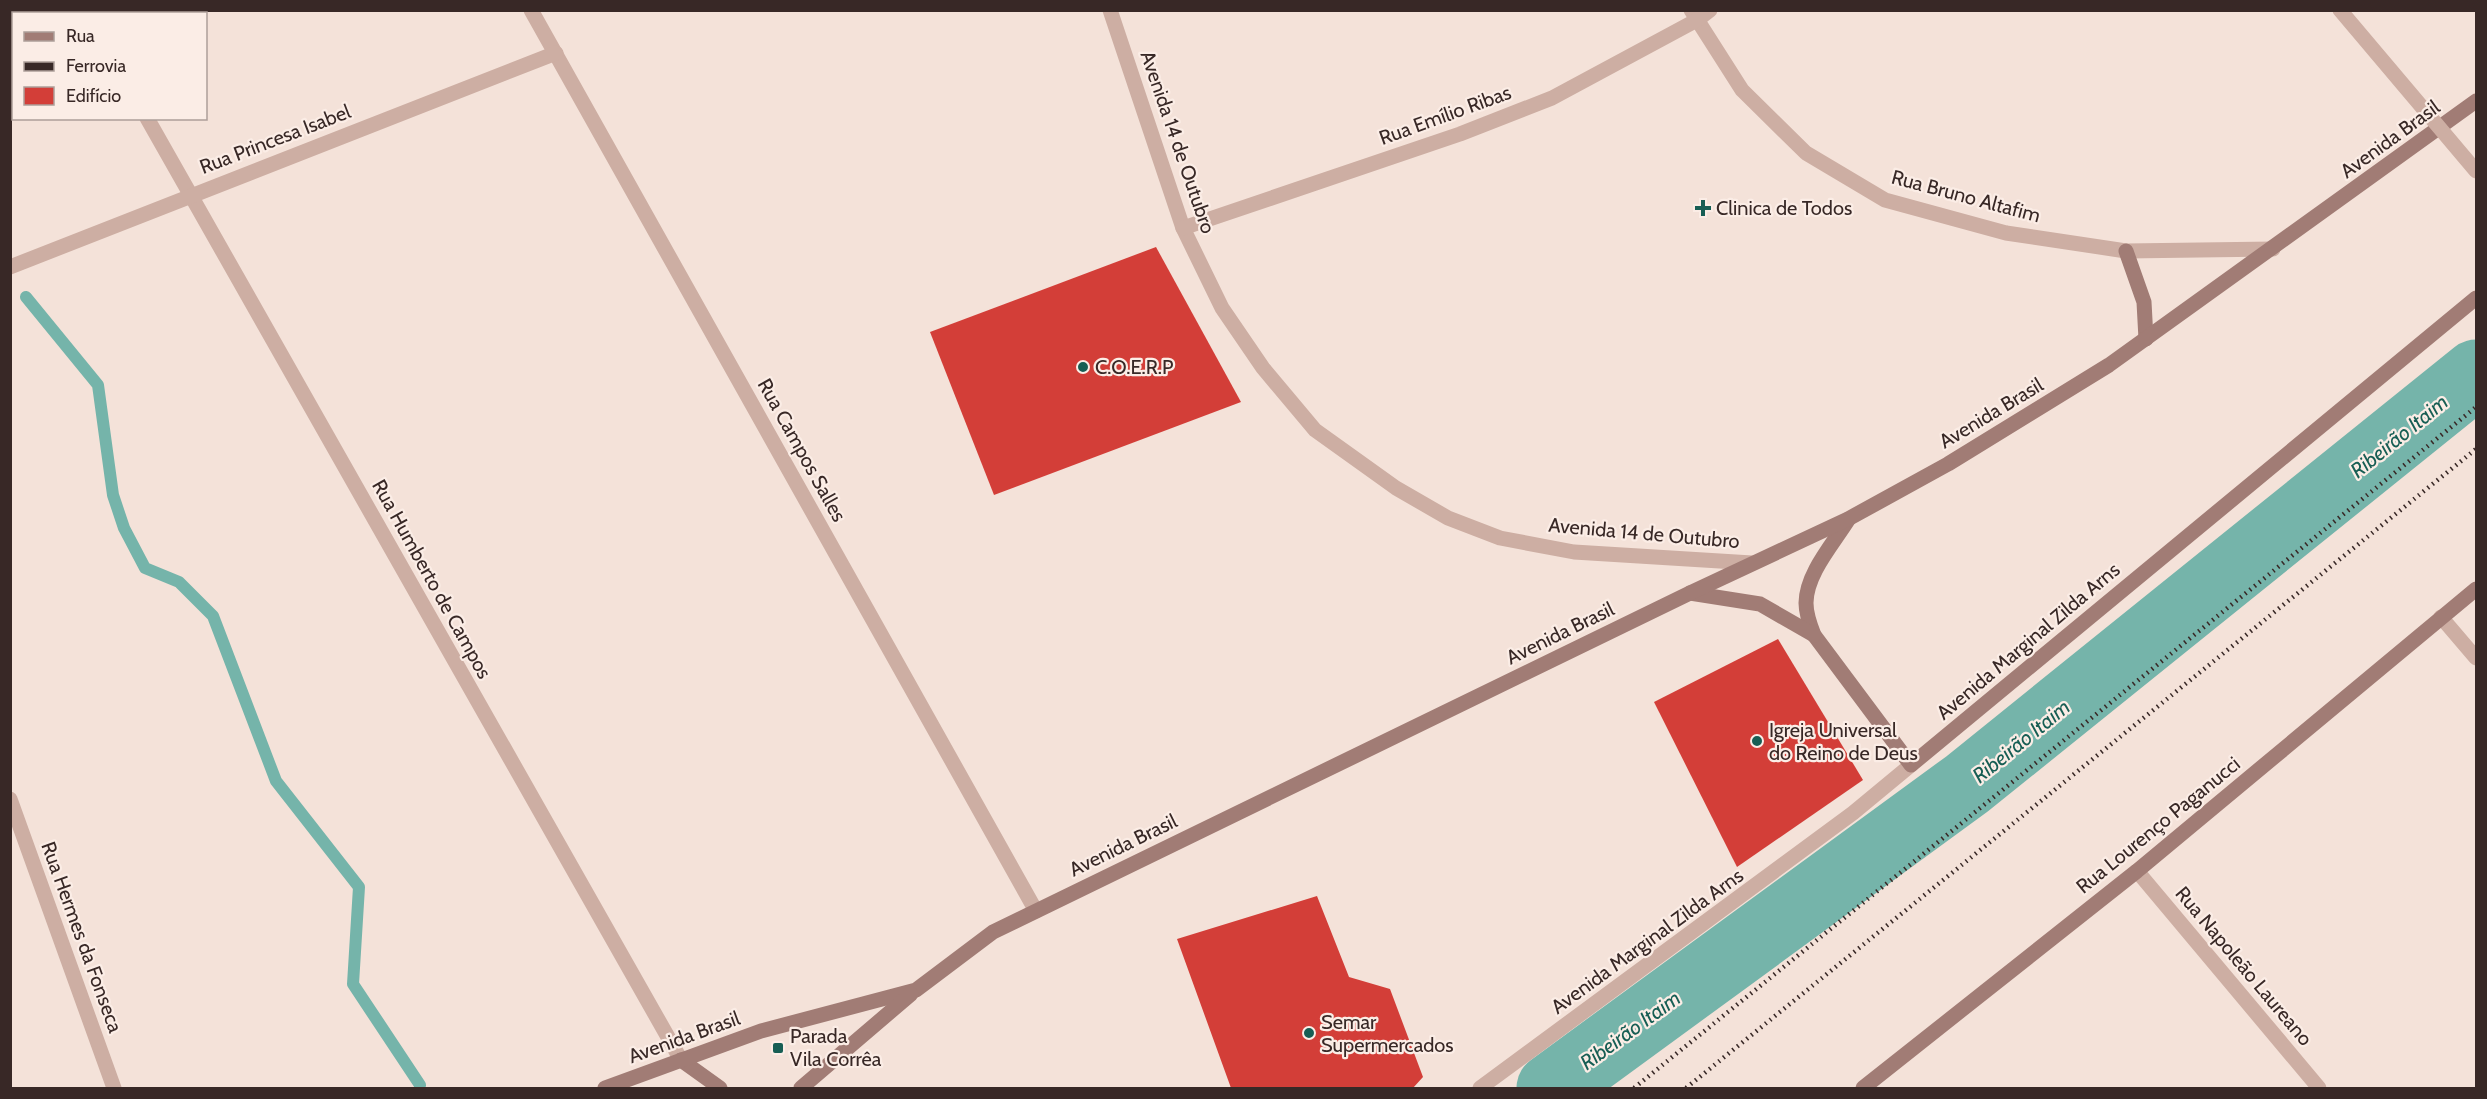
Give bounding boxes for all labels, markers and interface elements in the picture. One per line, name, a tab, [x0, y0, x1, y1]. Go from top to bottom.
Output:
legend	[12, 12, 207, 120]
text: Rua	[66, 25, 95, 47]
street label: Avenida 14 de Outubro	[1135, 47, 1221, 237]
text: Ferrovia	[66, 55, 126, 77]
street label: Rua Emílio Ribas	[1376, 80, 1514, 150]
text: Edifício	[66, 85, 121, 107]
street label: Avenida Brasil	[2336, 95, 2445, 183]
street label: Rua Princesa Isabel	[196, 99, 354, 179]
street label: Rua Bruno Altafim	[1889, 165, 2043, 227]
place label: Clinica de Todos	[1716, 196, 1852, 220]
marker: Clinica de Todos	[1694, 199, 1712, 217]
place label: C.O.E.R.P	[1095, 355, 1173, 379]
marker: C.O.E.R.P	[1076, 360, 1090, 374]
street label: Avenida Brasil	[1935, 372, 2048, 453]
street label: Rua Campos Salles	[753, 374, 851, 526]
water label: Ribeirão Itaim	[2345, 389, 2453, 483]
street label: Rua Humberto de Campos	[367, 475, 497, 683]
street label: Avenida 14 de Outubro	[1547, 513, 1741, 553]
street label: Avenida Marginal Zilda Arns	[1932, 557, 2124, 725]
street label: Avenida Brasil	[1502, 596, 1618, 669]
water label: Ribeirão Itaim	[1967, 694, 2075, 788]
place label: Igreja Universal do Reino de Deus	[1769, 718, 1918, 765]
marker: Igreja Universal do Reino de Deus	[1750, 734, 1764, 748]
street label: Rua Lourenço Paganucci	[2071, 752, 2245, 898]
street label: Avenida Brasil	[1065, 808, 1181, 881]
street label: Rua Hermes da Fonseca	[36, 838, 128, 1036]
street label: Avenida Marginal Zilda Arns	[1546, 863, 1748, 1019]
street label: Rua Napoleão Laureano	[2170, 882, 2318, 1050]
water label: Ribeirão Itaim	[1575, 985, 1685, 1075]
street label: Avenida Brasil	[625, 1006, 743, 1068]
place label: Semar Supermercados	[1321, 1010, 1454, 1057]
place label: Parada Vila Corrêa	[790, 1024, 882, 1071]
marker: Semar Supermercados	[1302, 1026, 1316, 1040]
marker: Parada Vila Corrêa	[771, 1041, 785, 1055]

